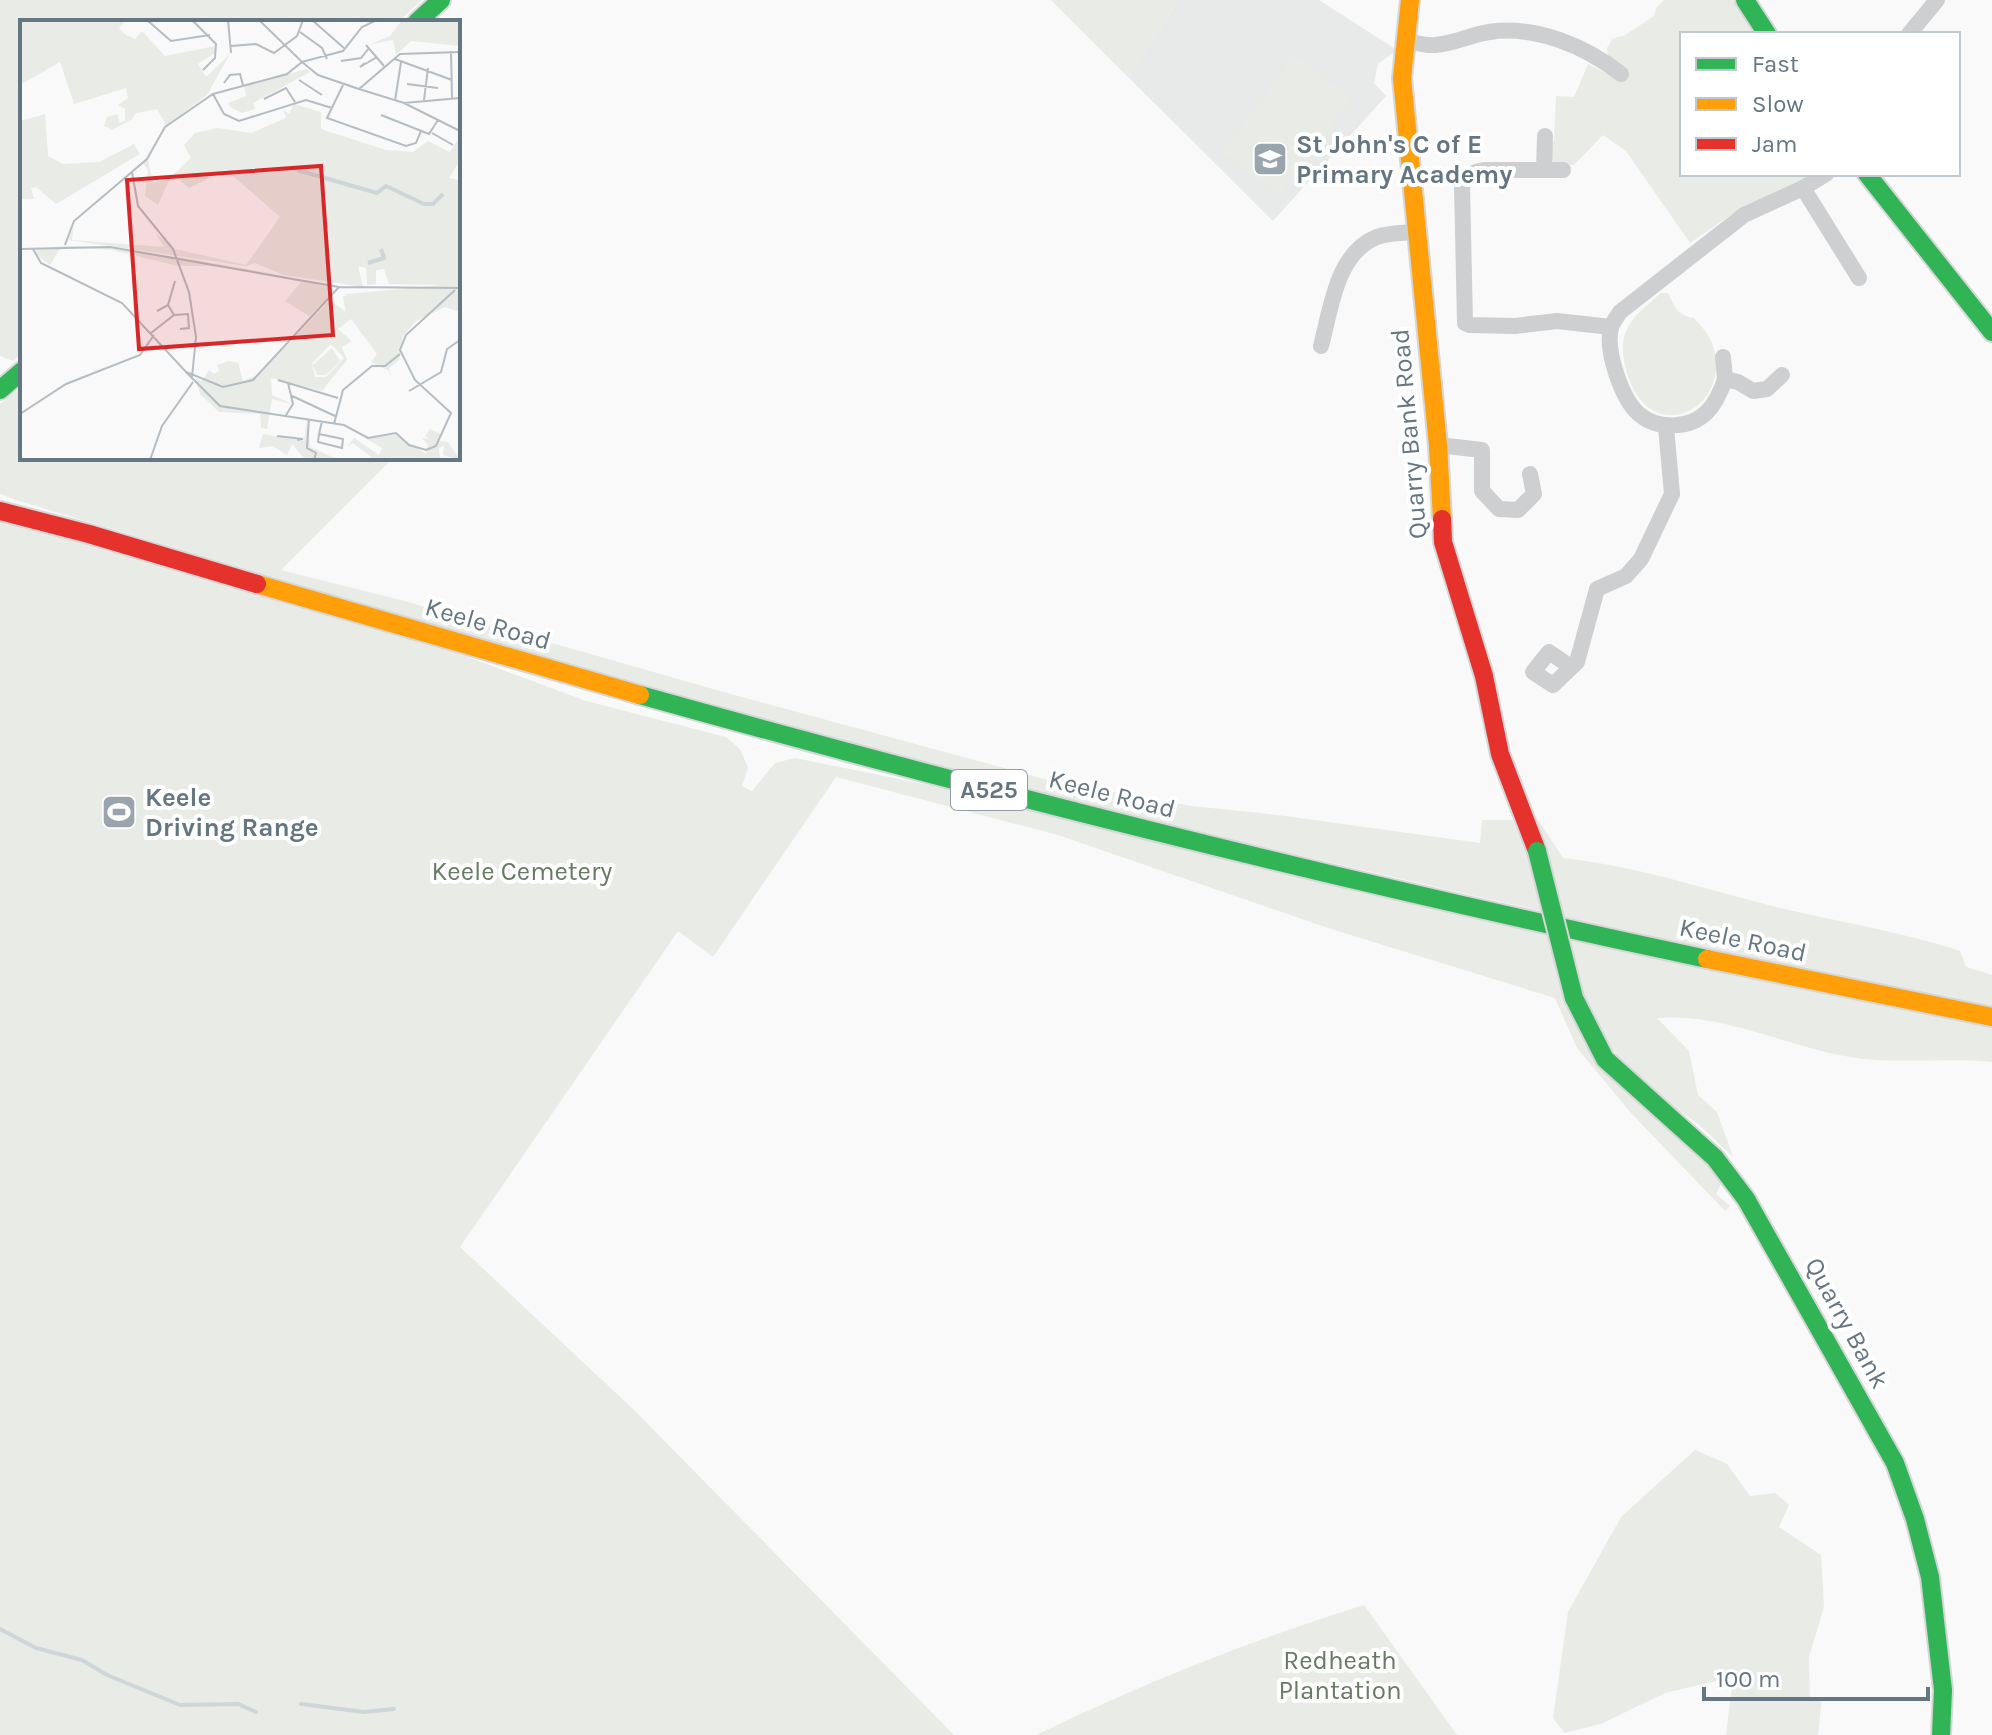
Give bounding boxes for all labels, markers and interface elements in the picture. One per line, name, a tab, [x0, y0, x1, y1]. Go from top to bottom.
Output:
inset map	[20, 20, 460, 460]
legend	[1680, 32, 1960, 176]
text: Fast	[1752, 50, 1799, 78]
text: Slow	[1752, 90, 1804, 118]
place label: St John's C of E Primary Academy	[1296, 129, 1512, 190]
text: Jam	[1752, 130, 1797, 158]
school or university icon: St John's C of E Primary Academy	[1251, 140, 1289, 178]
street label: Quarry Bank Road	[1384, 328, 1434, 540]
street label: Keele Road	[422, 591, 554, 657]
street label: Keele Road	[1046, 763, 1178, 825]
road number: A525	[951, 770, 1027, 810]
place label: Keele Driving Range	[145, 782, 319, 843]
sports icon: Keele Driving Range	[100, 793, 138, 831]
park label: Keele Cemetery	[432, 856, 612, 887]
street label: Keele Road	[1677, 911, 1809, 969]
street label: Quarry Bank	[1798, 1252, 1896, 1394]
park label: Redheath Plantation	[1278, 1645, 1402, 1706]
scale bar	[1704, 1651, 1928, 1701]
text: 100 m	[1716, 1665, 1781, 1693]

